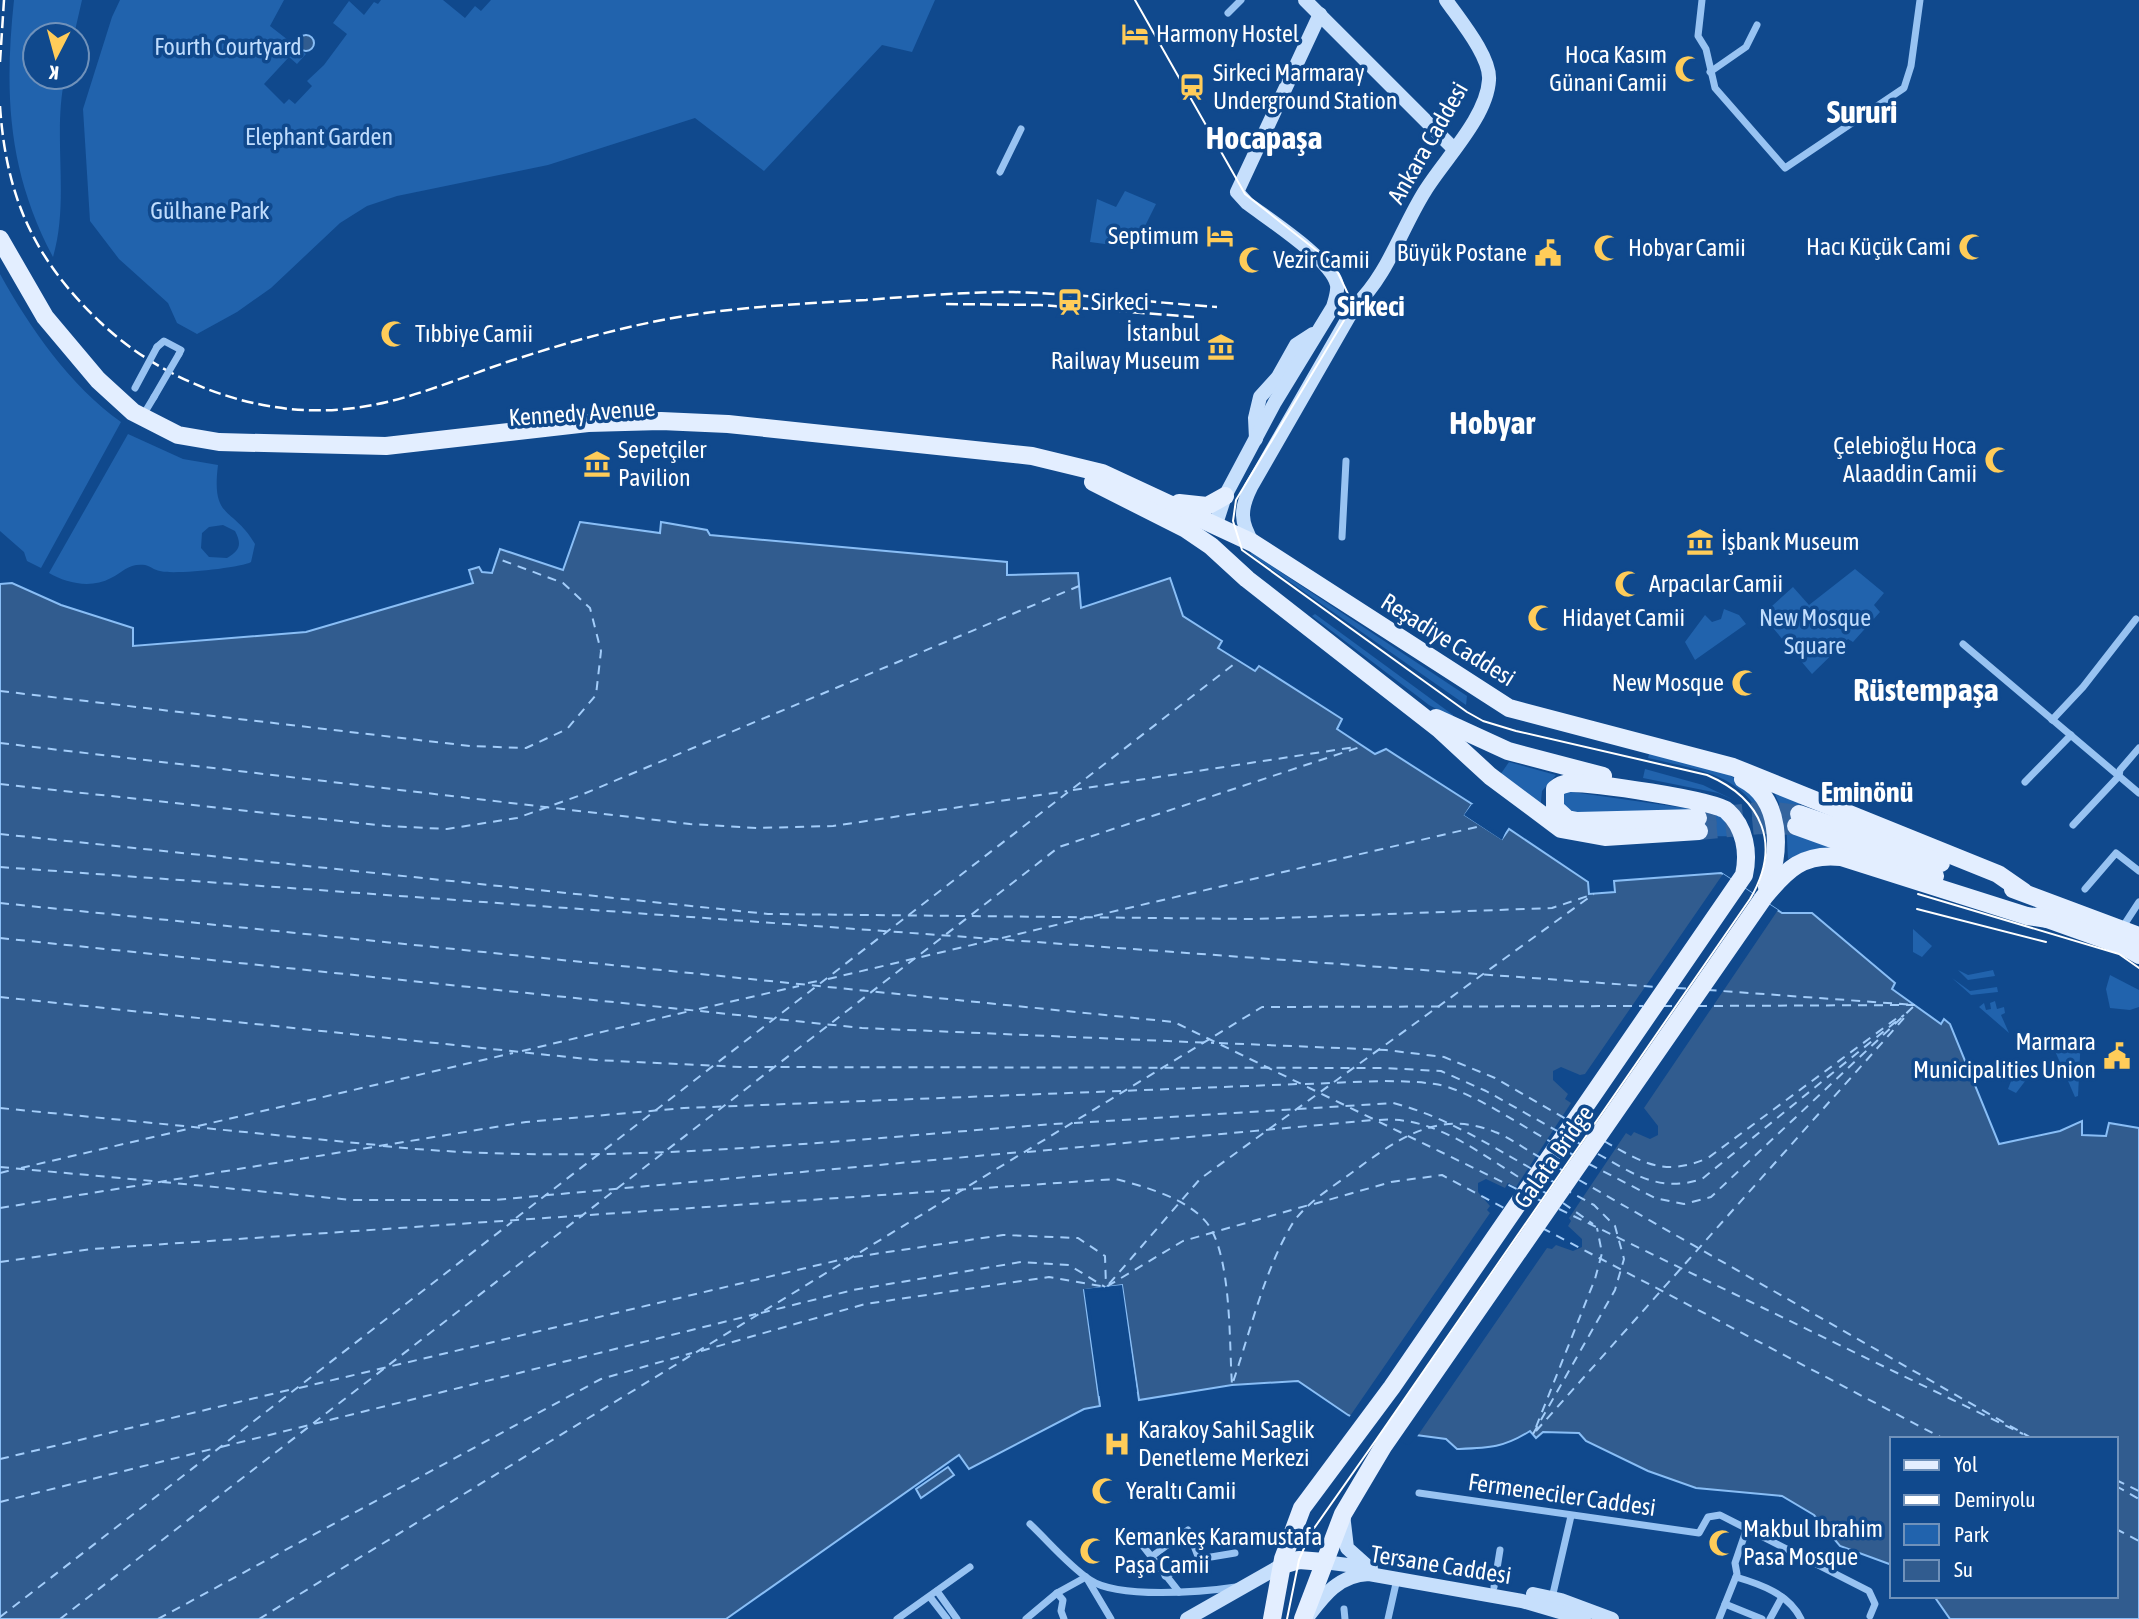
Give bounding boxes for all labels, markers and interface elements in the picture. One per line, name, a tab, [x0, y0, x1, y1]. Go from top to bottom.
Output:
hotel icon: Harmony Hostel	[1120, 19, 1150, 49]
place label: Harmony Hostel	[1156, 20, 1300, 47]
north arrow	[21, 21, 91, 91]
park label: Fourth Courtyard	[154, 33, 302, 60]
place label: Hoca Kasım Günani Camii	[1549, 41, 1667, 96]
mosque icon: Hoca Kasım Günani Camii	[1673, 54, 1703, 84]
place label: Sirkeci Marmaray Underground Station	[1213, 59, 1398, 114]
text: K	[48, 61, 60, 84]
station icon: Sirkeci Marmaray Underground Station	[1177, 72, 1207, 102]
street label: Ankara Caddesi	[1382, 77, 1473, 208]
district label: Sururi	[1827, 93, 1897, 130]
district label: Hocapaşa	[1206, 119, 1322, 156]
park label: Elephant Garden	[245, 123, 393, 150]
park label: Gülhane Park	[150, 197, 270, 224]
hotel icon: Septimum	[1205, 221, 1235, 251]
place label: Septimum	[1108, 222, 1199, 249]
mosque icon: Hacı Küçük Cami	[1957, 232, 1987, 262]
mosque icon: Hobyar Camii	[1592, 233, 1622, 263]
place label: Hacı Küçük Cami	[1806, 233, 1951, 260]
place label: Hobyar Camii	[1628, 234, 1746, 261]
public building icon: Büyük Postane	[1533, 238, 1563, 268]
place label: Büyük Postane	[1397, 239, 1527, 266]
mosque icon: Vezir Camii	[1237, 245, 1267, 275]
place label: Vezir Camii	[1273, 246, 1370, 273]
station icon: Sirkeci	[1055, 287, 1085, 317]
place label: Sirkeci	[1091, 288, 1149, 315]
district label: Sirkeci	[1337, 290, 1405, 322]
mosque icon: Tıbbiye Camii	[379, 319, 409, 349]
place label: İstanbul Railway Museum	[1051, 319, 1201, 374]
place label: Tıbbiye Camii	[415, 320, 533, 347]
museum icon: İstanbul Railway Museum	[1206, 332, 1236, 362]
street label: Kennedy Avenue	[508, 394, 656, 431]
district label: Hobyar	[1449, 404, 1535, 441]
place label: Çelebioğlu Hoca Alaaddin Camii	[1833, 432, 1977, 487]
place label: Sepetçiler Pavilion	[618, 436, 707, 491]
mosque icon: Çelebioğlu Hoca Alaaddin Camii	[1983, 445, 2013, 475]
museum icon: Sepetçiler Pavilion	[582, 449, 612, 479]
museum icon: İşbank Museum	[1685, 527, 1715, 557]
place label: İşbank Museum	[1721, 528, 1860, 555]
mosque icon: Arpacılar Camii	[1613, 569, 1643, 599]
place label: Arpacılar Camii	[1649, 570, 1783, 597]
street label: Reşadiye Caddesi	[1376, 588, 1520, 692]
mosque icon: Hidayet Camii	[1526, 603, 1556, 633]
place label: Hidayet Camii	[1562, 604, 1685, 631]
park label: New Mosque Square	[1759, 604, 1871, 659]
mosque icon: New Mosque	[1730, 668, 1760, 698]
place label: New Mosque	[1612, 669, 1724, 696]
district label: Rüstempaşa	[1853, 671, 1999, 708]
district label: Eminönü	[1821, 776, 1913, 808]
place label: Marmara Municipalities Union	[1913, 1028, 2096, 1083]
public building icon: Marmara Municipalities Union	[2102, 1041, 2132, 1071]
street label: Galata Bridge	[1508, 1100, 1599, 1213]
place label: Karakoy Sahil Saglik Denetleme Merkezi	[1138, 1416, 1315, 1471]
hospital icon: Karakoy Sahil Saglik Denetleme Merkezi	[1102, 1429, 1132, 1459]
legend	[1890, 1437, 2118, 1598]
text: Yol	[1954, 1452, 1978, 1476]
street label: Fermeneciler Caddesi	[1467, 1468, 1658, 1521]
mosque icon: Yeraltı Camii	[1090, 1476, 1120, 1506]
place label: Yeraltı Camii	[1126, 1477, 1236, 1504]
text: Demiryolu	[1954, 1487, 2035, 1511]
place label: Makbul Ibrahim Pasa Mosque	[1743, 1515, 1883, 1570]
text: Park	[1954, 1522, 1989, 1546]
place label: Kemankeş Karamustafa Paşa Camii	[1114, 1523, 1322, 1578]
mosque icon: Makbul Ibrahim Pasa Mosque	[1707, 1528, 1737, 1558]
mosque icon: Kemankeş Karamustafa Paşa Camii	[1078, 1536, 1108, 1566]
street label: Tersane Caddesi	[1369, 1540, 1513, 1589]
text: Su	[1954, 1557, 1973, 1581]

